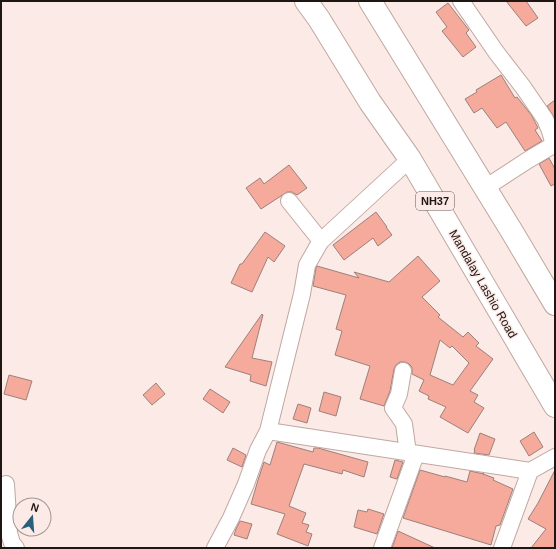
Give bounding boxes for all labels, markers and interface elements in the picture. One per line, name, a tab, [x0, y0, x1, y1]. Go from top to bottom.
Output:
road number: NH37	[416, 192, 454, 210]
street label: Mandalay Lashio Road	[446, 227, 520, 341]
north arrow	[12, 497, 52, 537]
text: N	[29, 501, 41, 514]

